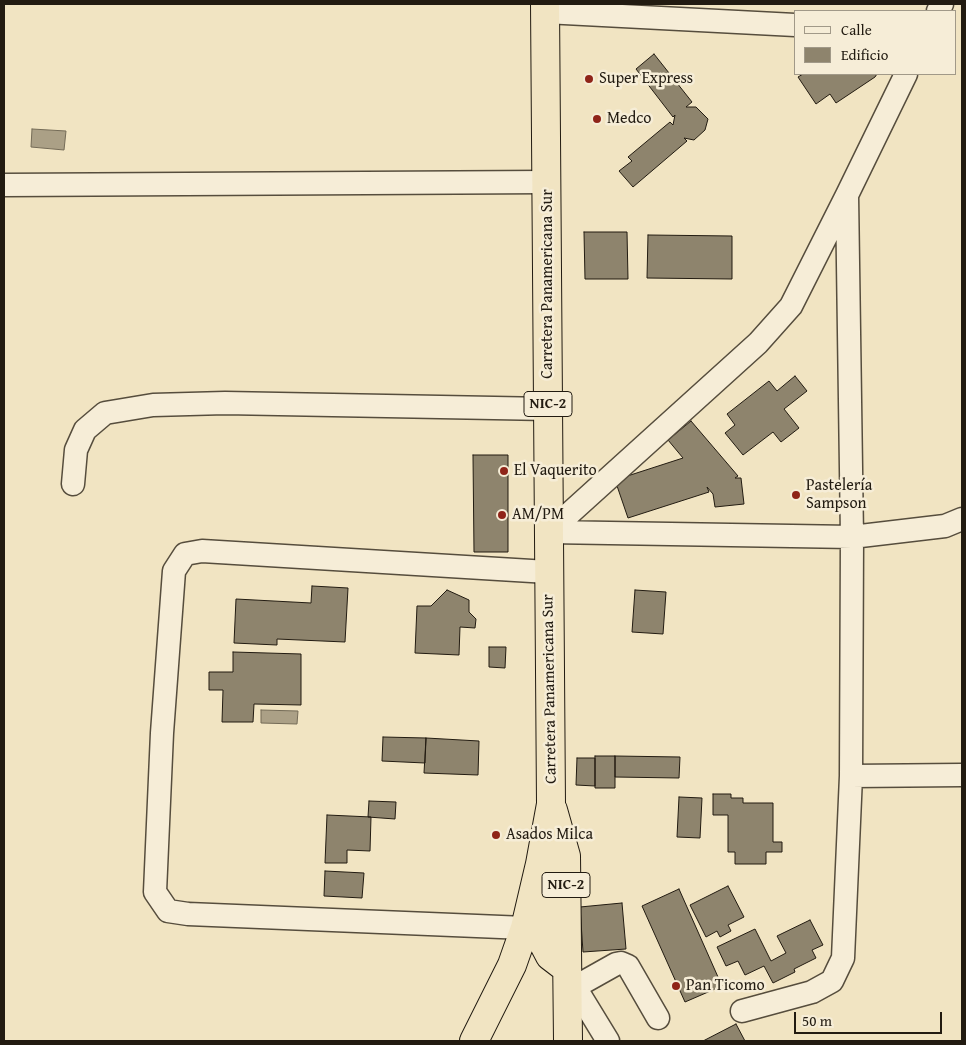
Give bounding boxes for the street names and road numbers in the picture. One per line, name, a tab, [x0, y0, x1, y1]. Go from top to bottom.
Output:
street label: Carretera Panamericana Sur	[538, 189, 558, 379]
road number: NIC-2	[524, 392, 572, 416]
street label: Carretera Panamericana Sur	[539, 594, 561, 784]
road number: NIC-2	[542, 872, 590, 898]

